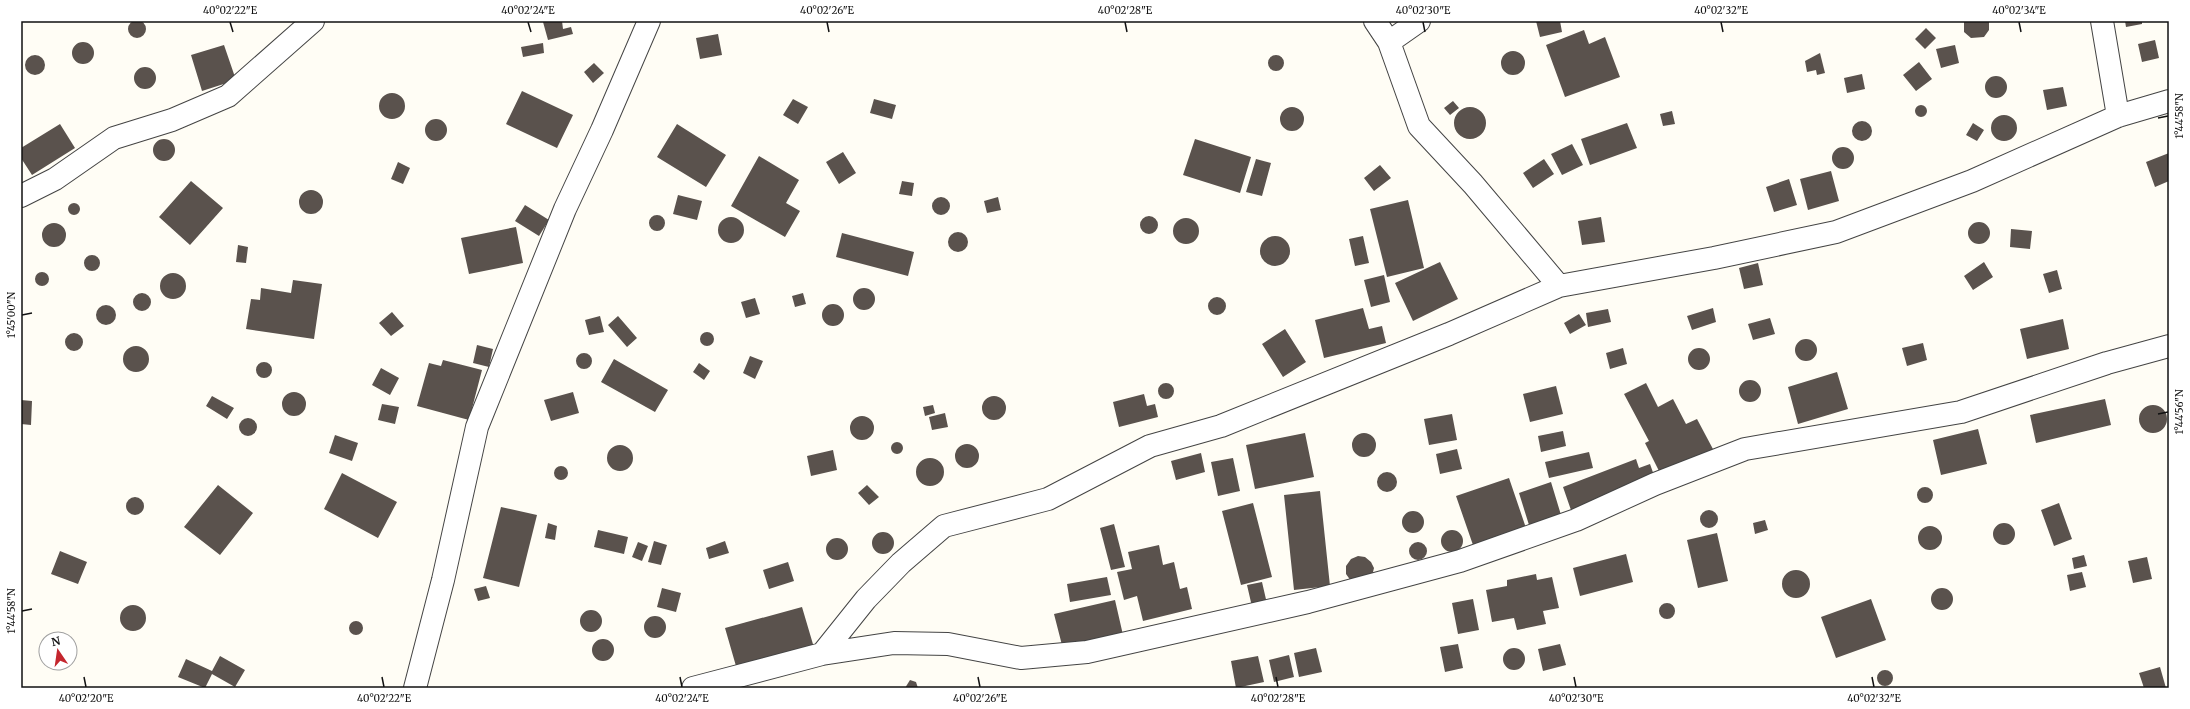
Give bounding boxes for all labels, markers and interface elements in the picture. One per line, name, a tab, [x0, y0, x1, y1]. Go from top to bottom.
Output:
text: 40°02'22"E	[203, 4, 258, 17]
text: 40°02'24"E	[501, 4, 555, 17]
text: 40°02'26"E	[800, 4, 855, 17]
text: 40°02'28"E	[1098, 4, 1153, 17]
text: 40°02'30"E	[1396, 4, 1451, 17]
text: 40°02'32"E	[1694, 4, 1748, 17]
text: 40°02'34"E	[1992, 4, 2046, 17]
text: 1°44'58"N	[2173, 93, 2186, 139]
text: 1°45'00"N	[5, 292, 18, 338]
text: 1°44'56"N	[2173, 389, 2186, 435]
text: 1°44'58"N	[5, 588, 18, 634]
north arrow	[38, 631, 78, 671]
text: N	[50, 633, 62, 649]
text: 40°02'20"E	[59, 692, 114, 705]
text: 40°02'22"E	[357, 692, 412, 705]
text: 40°02'24"E	[655, 692, 709, 705]
text: 40°02'26"E	[953, 692, 1008, 705]
text: 40°02'28"E	[1251, 692, 1306, 705]
text: 40°02'30"E	[1549, 692, 1604, 705]
text: 40°02'32"E	[1847, 692, 1901, 705]

